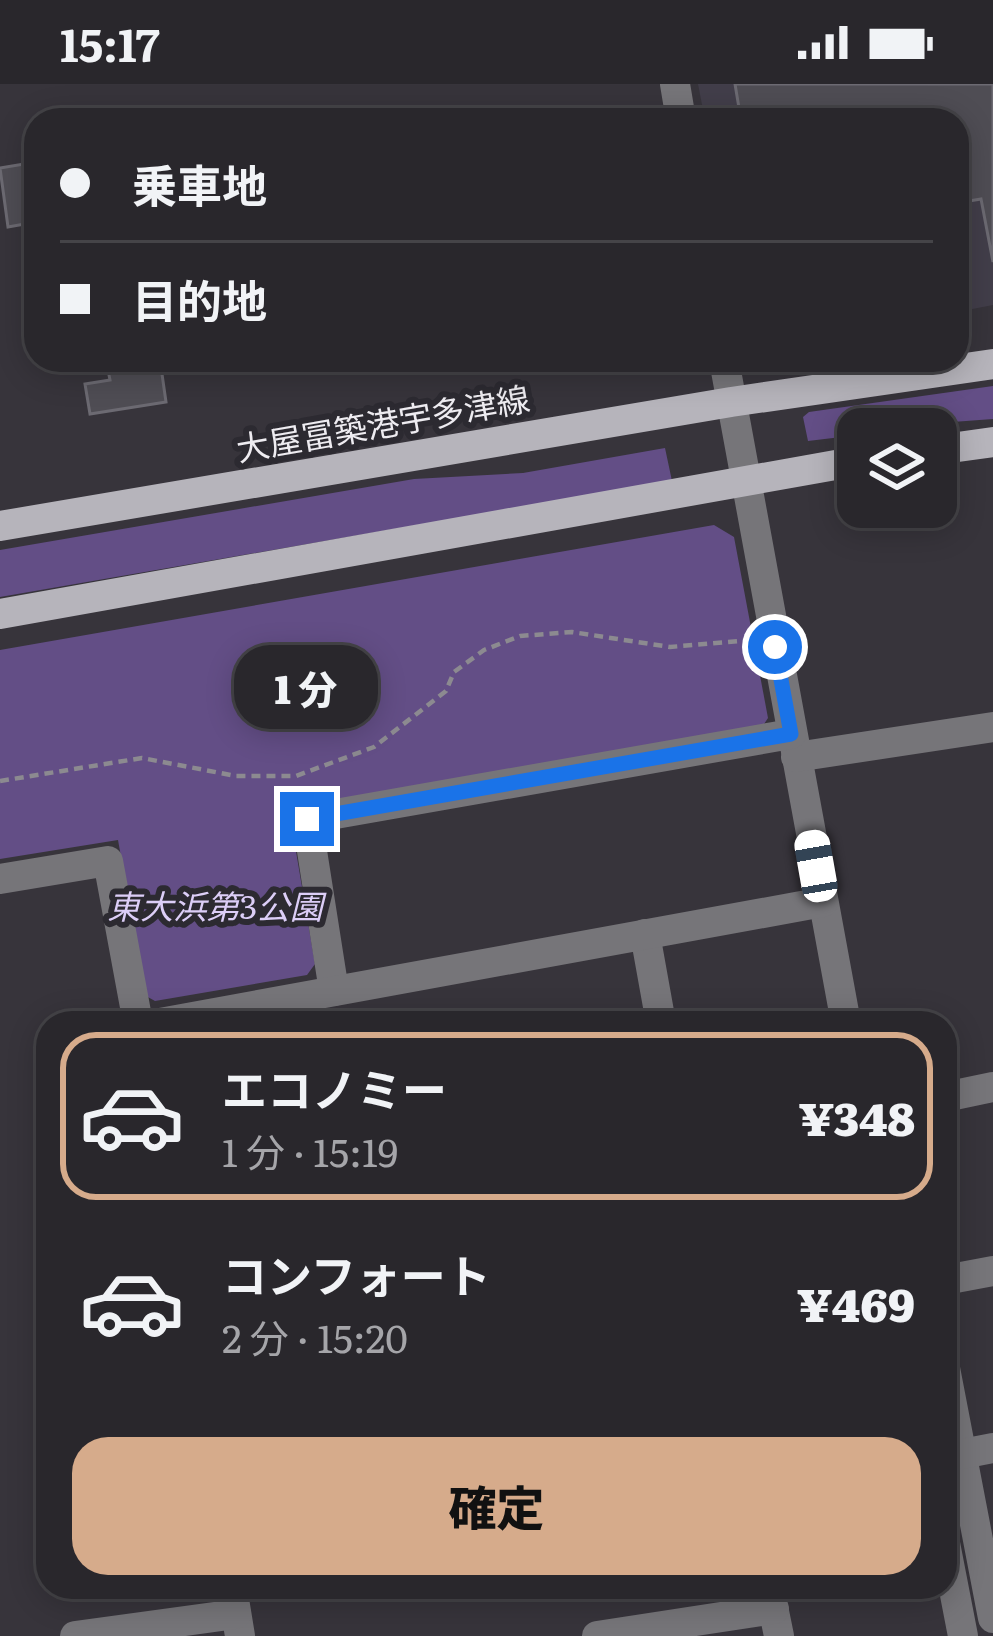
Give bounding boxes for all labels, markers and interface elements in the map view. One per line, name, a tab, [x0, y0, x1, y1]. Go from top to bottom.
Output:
text: 15:17	[60, 9, 160, 76]
text: 乗車地	[132, 150, 267, 217]
text: 目的地	[132, 265, 267, 332]
street label: 大屋冨築港宇多津線	[232, 372, 533, 471]
map controls	[837, 408, 957, 528]
button: layers	[837, 408, 957, 528]
route start	[748, 620, 802, 674]
callout: 1 分	[235, 645, 379, 729]
text: 1 分	[274, 658, 338, 716]
route end	[280, 792, 334, 846]
car	[792, 827, 840, 905]
park label: 東大浜第3公園	[107, 880, 327, 929]
text: エコノミー	[222, 1054, 447, 1121]
icon: car	[78, 1062, 186, 1170]
text: ¥348	[799, 1083, 915, 1150]
text: 1 分 · 15:19	[222, 1121, 398, 1179]
text: コンフォート	[222, 1240, 491, 1307]
icon: car	[78, 1248, 186, 1356]
text: ¥469	[797, 1269, 915, 1336]
text: 2 分 · 15:20	[222, 1307, 408, 1365]
button: 確定	[72, 1437, 921, 1575]

